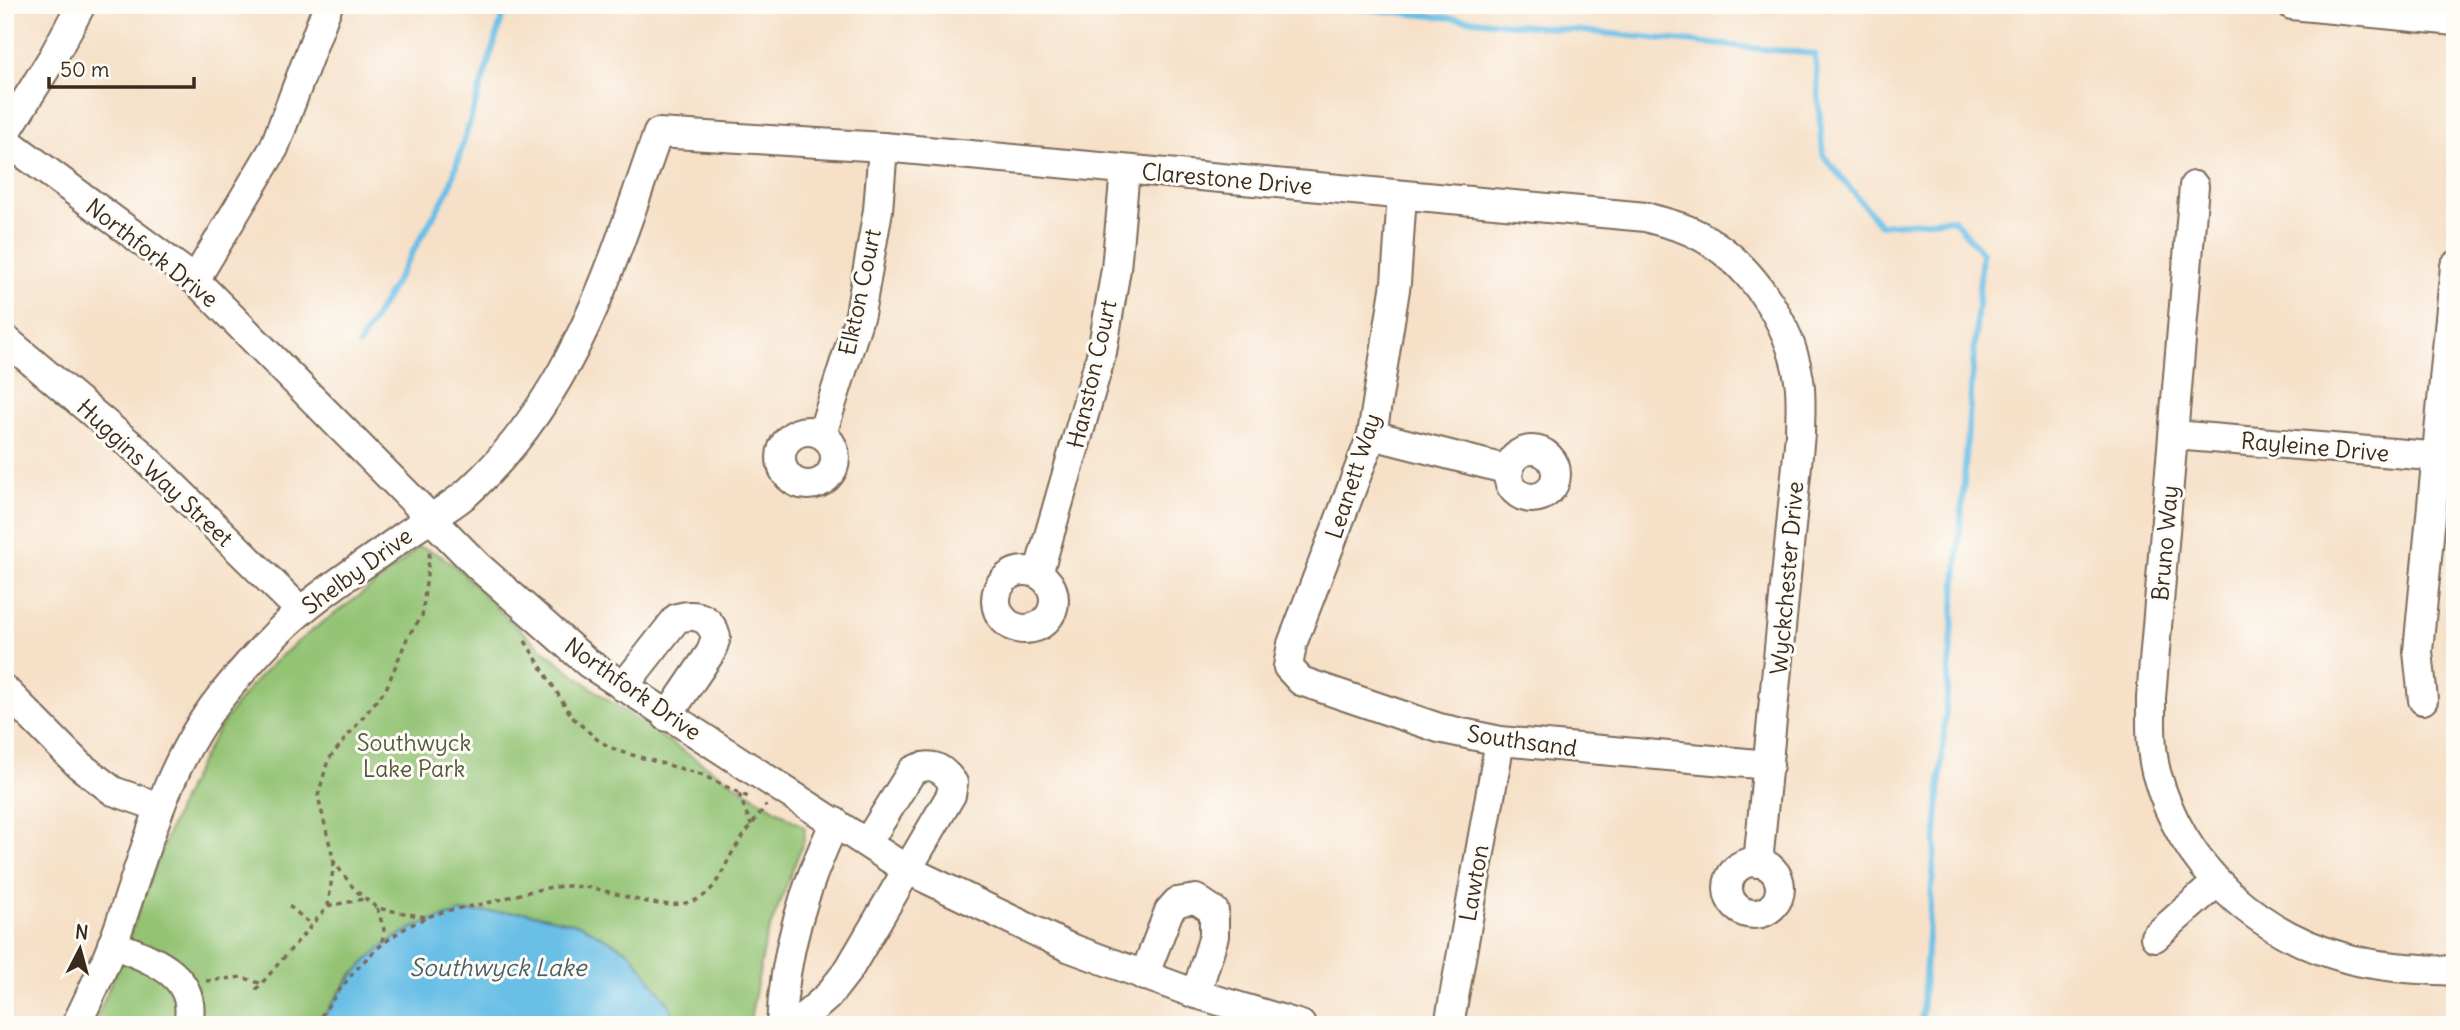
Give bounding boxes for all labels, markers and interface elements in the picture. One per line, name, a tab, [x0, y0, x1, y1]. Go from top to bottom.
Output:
scale bar	[49, 46, 194, 90]
text: 50 m	[60, 56, 109, 83]
street label: Clarestone Drive	[1140, 157, 1314, 200]
street label: Northfork Drive	[80, 192, 224, 313]
street label: Elkton Court	[832, 226, 887, 358]
street label: Hanston Court	[1060, 297, 1123, 451]
street label: Huggins Way Street	[71, 393, 240, 553]
street label: Leanett Way	[1319, 409, 1386, 542]
street label: Rayleine Drive	[2240, 426, 2390, 467]
street label: Wyckchester Drive	[1764, 480, 1809, 676]
street label: Bruno Way	[2145, 484, 2184, 602]
street label: Shelby Drive	[296, 521, 418, 620]
street label: Northfork Drive	[559, 631, 707, 746]
street label: Southsand	[1465, 718, 1579, 763]
park label: Southwyck Lake Park	[357, 728, 471, 783]
street label: Lawton	[1452, 842, 1495, 924]
north arrow	[46, 914, 116, 984]
text: N	[74, 919, 90, 945]
water label: Southwyck Lake	[410, 952, 588, 982]

